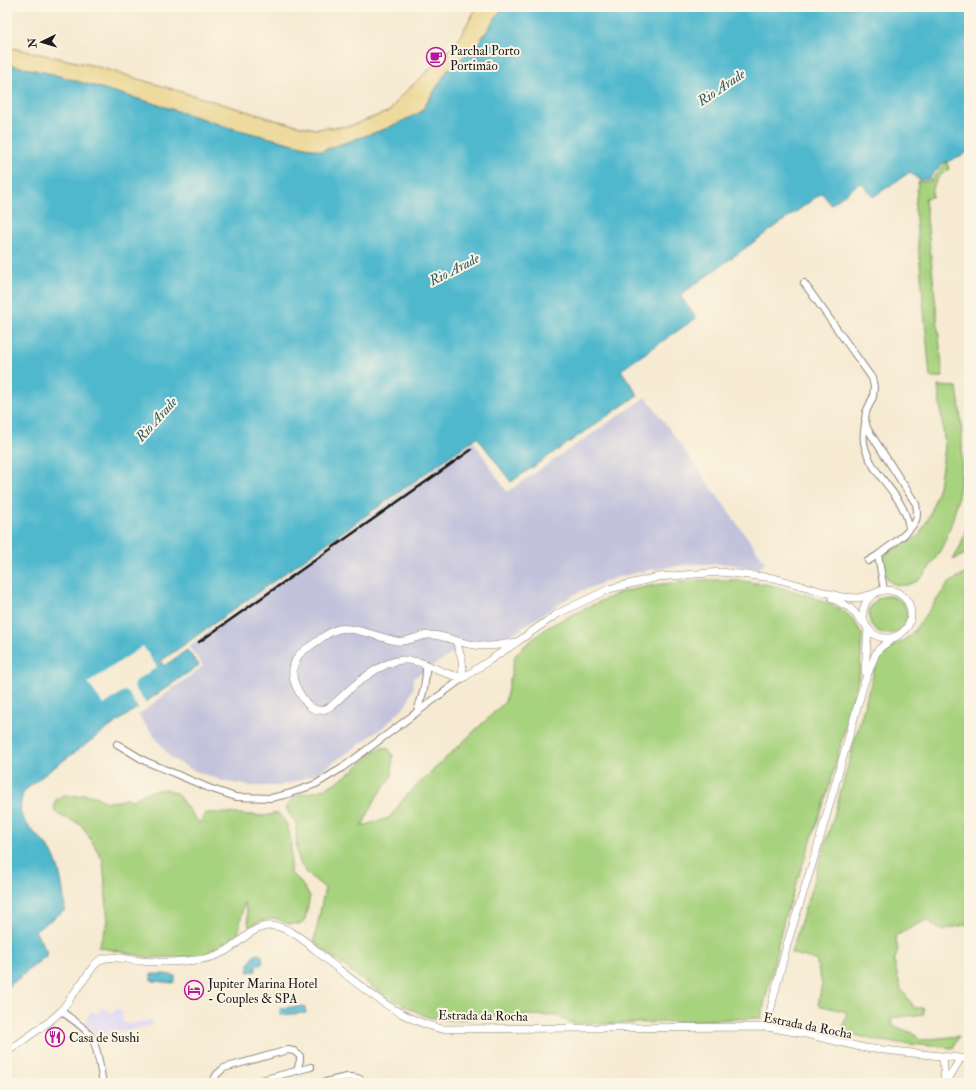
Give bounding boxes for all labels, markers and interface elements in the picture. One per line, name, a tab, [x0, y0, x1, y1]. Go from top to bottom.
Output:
north arrow	[22, 22, 62, 62]
text: N	[26, 36, 40, 49]
place label: Parchal Porto Portimão	[450, 43, 520, 74]
cafe icon: Parchal Porto Portimão	[425, 46, 447, 68]
water label: Rio Arade	[693, 65, 749, 110]
water label: Rio Arade	[425, 249, 482, 290]
water label: Rio Arade	[131, 393, 181, 446]
place label: Jupiter Marina Hotel - Couples & SPA	[207, 976, 318, 1008]
hotel icon: Jupiter Marina Hotel - Couples & SPA	[183, 979, 205, 1001]
street label: Estrada da Rocha	[438, 1007, 529, 1025]
street label: Estrada da Rocha	[762, 1010, 854, 1043]
restaurant icon: Casa de Sushi	[44, 1026, 66, 1048]
place label: Casa de Sushi	[69, 1030, 140, 1046]

